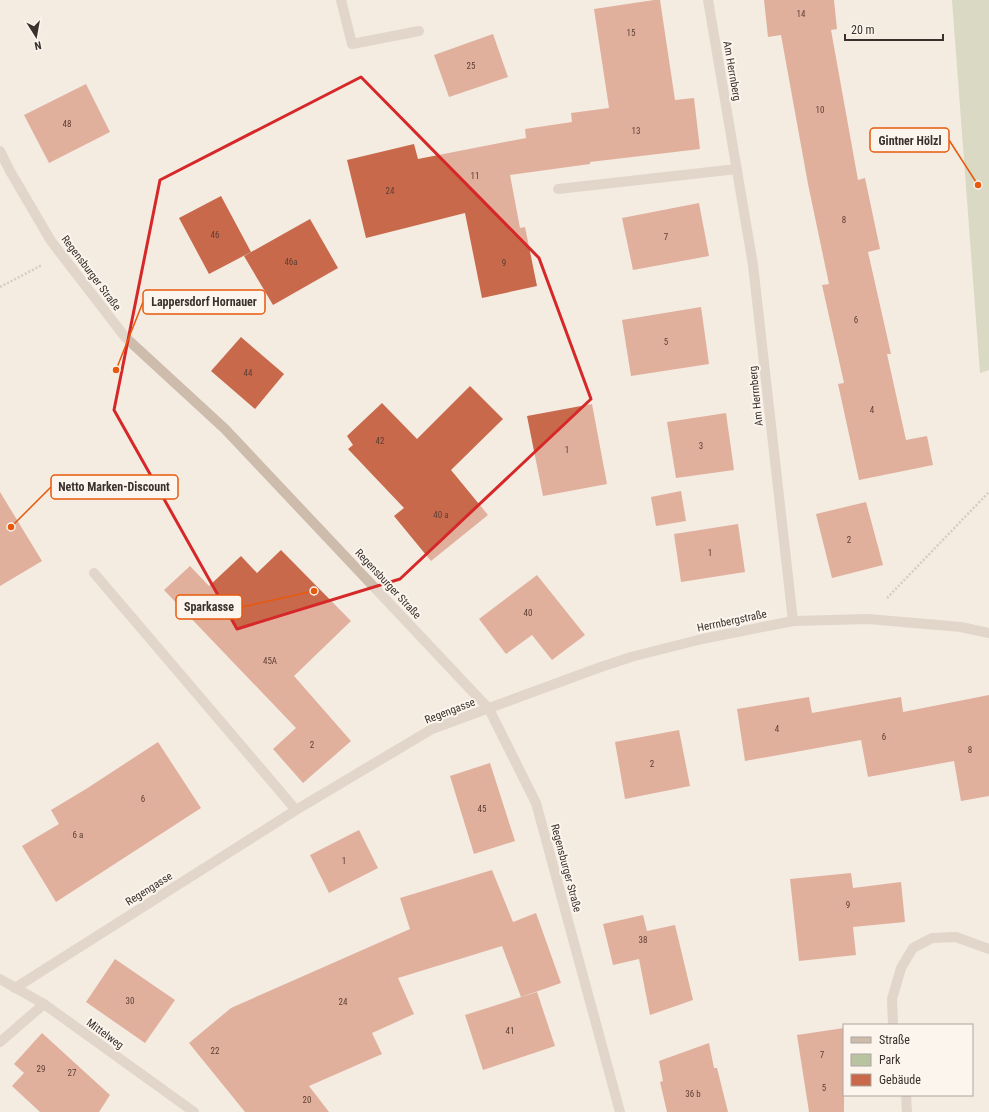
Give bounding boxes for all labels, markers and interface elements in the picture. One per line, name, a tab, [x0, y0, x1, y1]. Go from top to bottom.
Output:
house number: 14	[797, 9, 806, 19]
north arrow	[16, 16, 56, 56]
scale bar	[845, 16, 943, 42]
text: 20 m	[851, 23, 875, 37]
house number: 15	[627, 28, 636, 38]
text: N	[33, 38, 42, 52]
street label: Am Herrnberg	[720, 40, 744, 102]
house number: 25	[467, 61, 476, 71]
house number: 10	[816, 105, 824, 115]
house number: 48	[63, 119, 71, 129]
house number: 13	[632, 126, 640, 136]
callout: Gintner Hölzl	[870, 128, 949, 152]
text: Gintner Hölzl	[879, 134, 941, 148]
house number: 11	[471, 171, 479, 181]
house number: 24	[386, 186, 395, 196]
house number: 8	[842, 215, 846, 225]
house number: 46	[211, 230, 219, 240]
house number: 7	[664, 232, 669, 242]
street label: Regensburger Straße	[59, 233, 123, 313]
house number: 46a	[284, 257, 298, 267]
house number: 9	[502, 258, 506, 268]
callout: Lappersdorf Hornauer	[143, 290, 265, 314]
text: Lappersdorf Hornauer	[151, 295, 257, 309]
house number: 6	[854, 315, 858, 325]
house number: 5	[664, 337, 669, 347]
street label: Am Herrnberg	[746, 365, 766, 427]
house number: 44	[244, 368, 253, 378]
house number: 4	[870, 405, 875, 415]
house number: 42	[376, 436, 385, 446]
house number: 3	[699, 441, 703, 451]
house number: 1	[565, 445, 569, 455]
callout: Netto Marken-Discount	[51, 475, 178, 499]
text: Netto Marken-Discount	[58, 480, 170, 494]
house number: 40 a	[433, 510, 449, 520]
house number: 2	[847, 535, 852, 545]
street label: Regensburger Straße	[352, 546, 424, 622]
house number: 1	[708, 548, 712, 558]
callout: Sparkasse	[176, 595, 242, 619]
text: Sparkasse	[184, 600, 234, 614]
street label: Herrnbergstraße	[696, 607, 768, 635]
house number: 40	[524, 608, 532, 618]
house number: 45A	[263, 656, 277, 666]
street label: Regengasse	[423, 695, 477, 727]
house number: 4	[775, 724, 780, 734]
house number: 6	[882, 732, 886, 742]
house number: 2	[310, 740, 315, 750]
house number: 8	[968, 745, 972, 755]
house number: 2	[650, 759, 655, 769]
house number: 6	[141, 794, 145, 804]
house number: 45	[478, 804, 487, 814]
street label: Regensburger Straße	[548, 823, 584, 913]
house number: 6 a	[73, 830, 83, 840]
house number: 1	[342, 856, 346, 866]
street label: Regengasse	[123, 869, 175, 909]
house number: 9	[846, 900, 850, 910]
house number: 38	[639, 935, 647, 945]
house number: 30	[126, 996, 134, 1006]
house number: 24	[339, 997, 348, 1007]
street label: Mittelweg	[84, 1016, 126, 1052]
legend	[843, 1024, 973, 1096]
house number: 41	[506, 1026, 514, 1036]
text: Straße	[879, 1033, 910, 1047]
house number: 22	[211, 1046, 220, 1056]
house number: 7	[820, 1050, 825, 1060]
text: Park	[879, 1053, 901, 1067]
house number: 29	[37, 1064, 45, 1074]
house number: 27	[68, 1068, 77, 1078]
text: Gebäude	[879, 1073, 921, 1087]
house number: 5	[822, 1083, 827, 1093]
house number: 36 b	[685, 1089, 701, 1099]
house number: 20	[303, 1095, 311, 1105]

